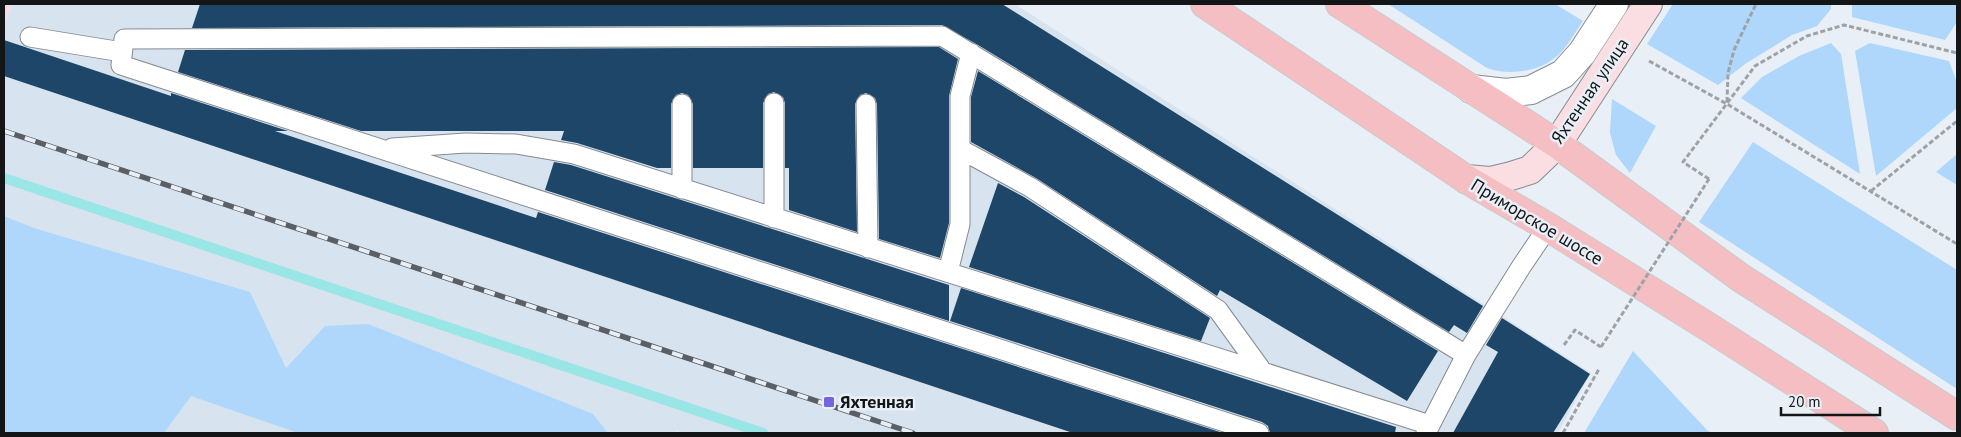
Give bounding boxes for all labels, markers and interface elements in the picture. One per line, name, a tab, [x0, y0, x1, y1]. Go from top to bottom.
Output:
street label: Яхтенная улица	[1546, 33, 1634, 148]
street label: Приморское шоссе	[1467, 173, 1607, 270]
scale bar	[1781, 384, 1880, 416]
place label: Яхтенная	[840, 390, 914, 413]
text: 20 m	[1788, 392, 1821, 411]
marker: Яхтенная	[822, 395, 836, 409]

